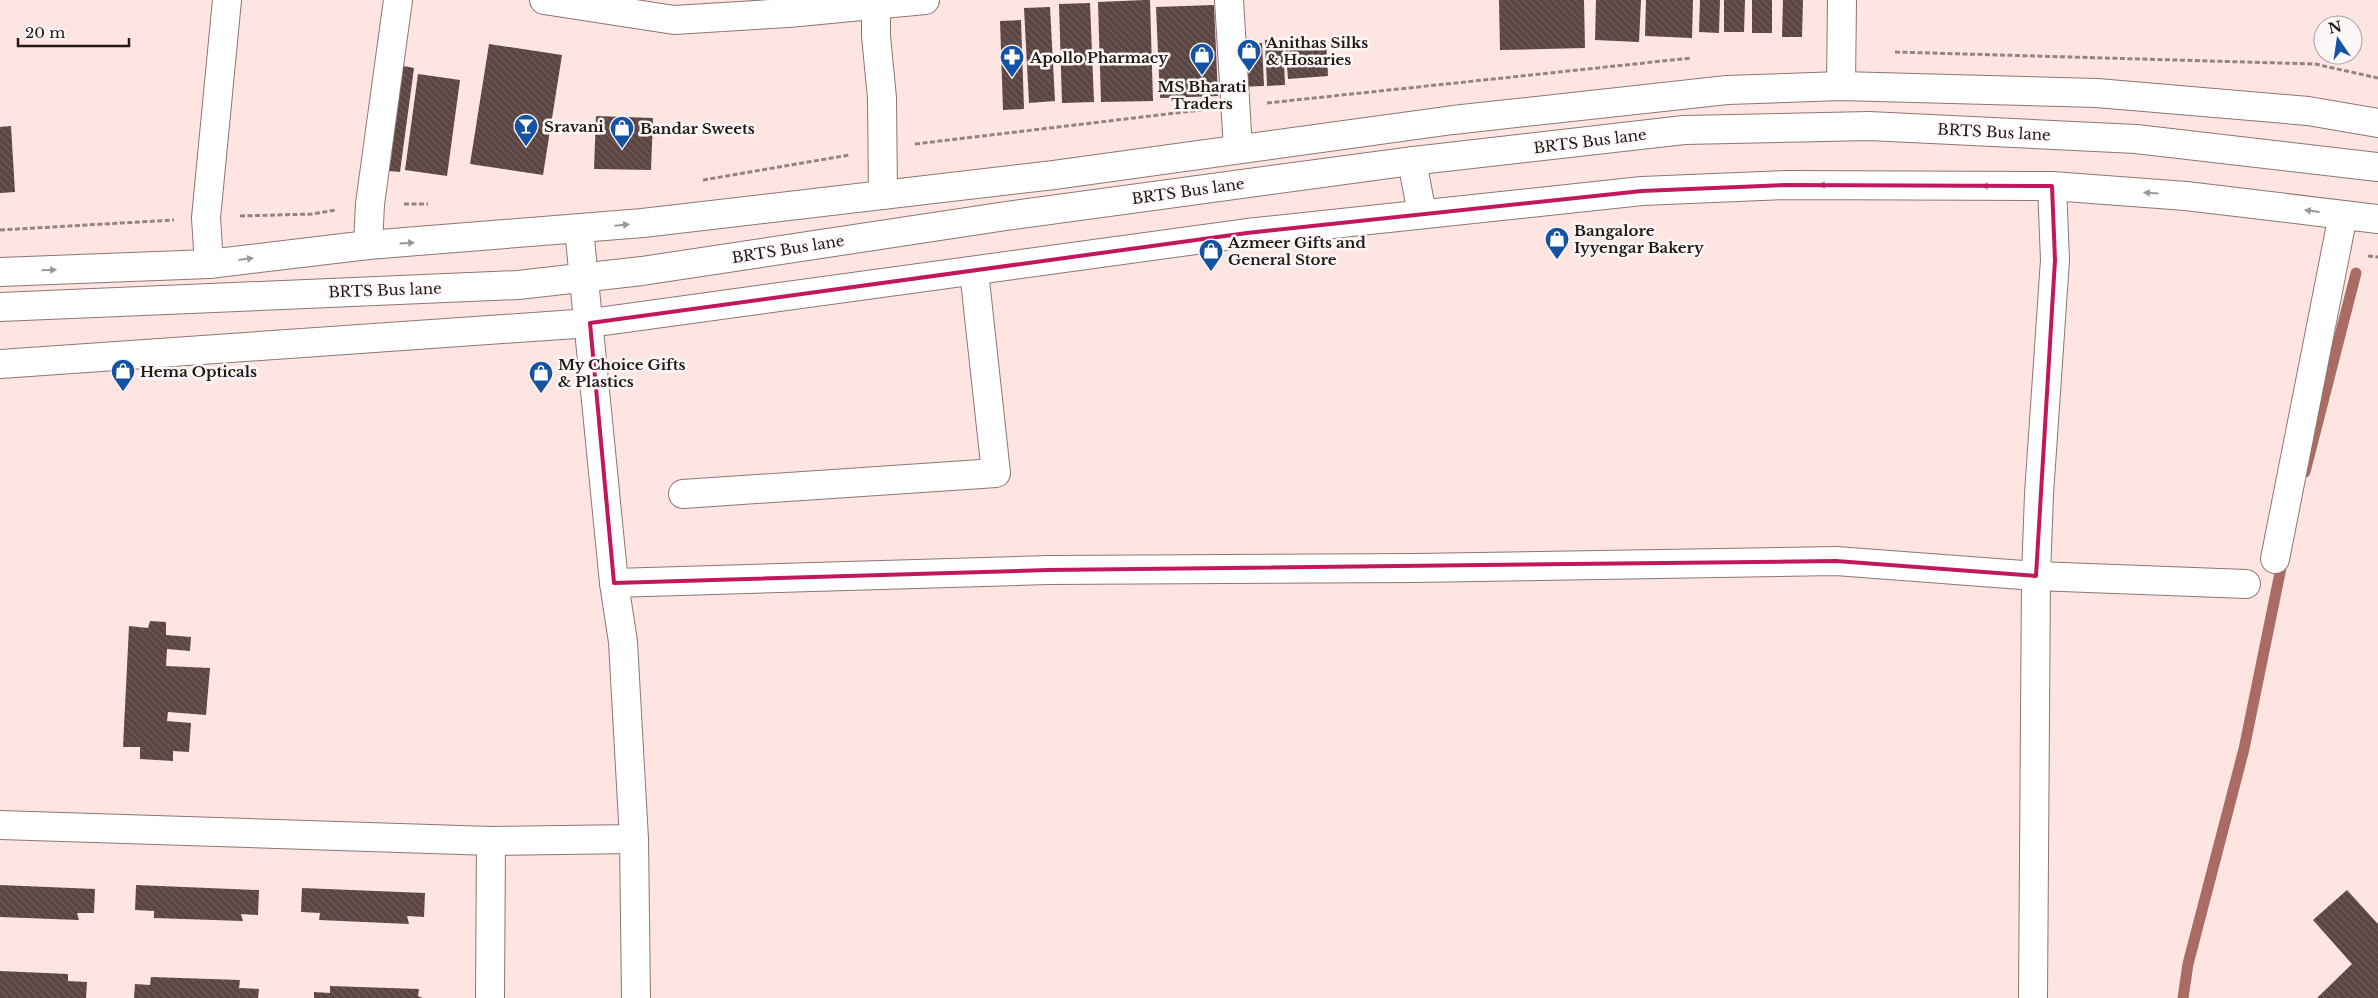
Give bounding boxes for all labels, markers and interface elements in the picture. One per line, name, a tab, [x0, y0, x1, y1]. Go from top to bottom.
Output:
scale bar	[18, 15, 129, 47]
north arrow	[2313, 15, 2363, 65]
text: N	[2327, 17, 2344, 38]
text: 20 m	[25, 23, 65, 42]
place label: Anithas Silks & Hosaries	[1265, 33, 1368, 69]
shop icon: Anithas Silks & Hosaries	[1236, 38, 1262, 72]
shop icon: MS Bharati Traders	[1189, 42, 1215, 76]
pharmacy icon: Apollo Pharmacy	[999, 44, 1025, 78]
place label: Apollo Pharmacy	[1029, 48, 1168, 67]
place label: MS Bharati Traders	[1157, 77, 1247, 113]
bar icon: Sravani	[513, 113, 539, 147]
shop icon: Bandar Sweets	[609, 115, 635, 149]
place label: Sravani	[544, 117, 604, 136]
place label: Bandar Sweets	[640, 119, 755, 138]
street label: BRTS Bus lane	[1937, 120, 2051, 144]
street label: BRTS Bus lane	[1532, 125, 1648, 157]
street label: BRTS Bus lane	[1130, 174, 1246, 208]
one-way arrow	[1818, 181, 1834, 189]
one-way arrow	[1980, 182, 1996, 190]
one-way arrow	[2143, 189, 2159, 197]
one-way arrow	[2304, 207, 2320, 215]
one-way arrow	[614, 221, 630, 229]
place label: Bangalore Iyyengar Bakery	[1574, 221, 1704, 257]
shop icon: Bangalore Iyyengar Bakery	[1544, 226, 1570, 260]
street label: BRTS Bus lane	[730, 231, 846, 267]
place label: Azmeer Gifts and General Store	[1227, 233, 1366, 269]
one-way arrow	[400, 238, 416, 246]
shop icon: Azmeer Gifts and General Store	[1198, 238, 1224, 272]
one-way arrow	[238, 255, 254, 263]
one-way arrow	[41, 266, 57, 274]
street label: BRTS Bus lane	[328, 279, 442, 301]
place label: My Choice Gifts & Plastics	[558, 355, 685, 391]
shop icon: Hema Opticals	[110, 358, 136, 392]
shop icon: My Choice Gifts & Plastics	[528, 360, 554, 394]
place label: Hema Opticals	[140, 362, 257, 381]

